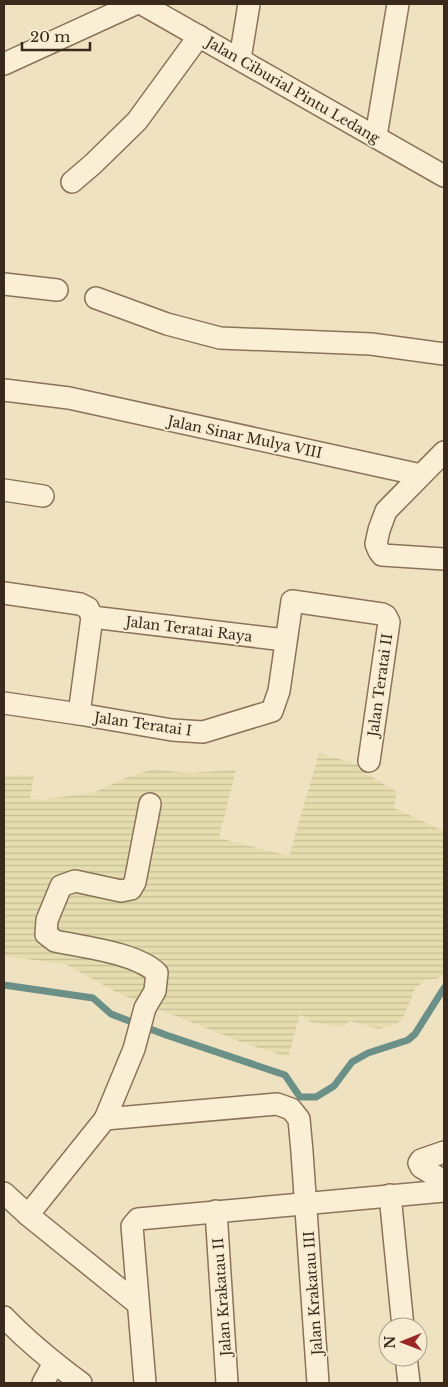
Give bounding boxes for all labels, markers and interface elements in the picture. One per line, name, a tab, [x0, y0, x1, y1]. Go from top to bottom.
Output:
scale bar	[22, 20, 90, 52]
text: 20 m	[30, 27, 70, 46]
street label: Jalan Ciburial Pintu Ledang	[201, 32, 383, 147]
street label: Jalan Sinar Mulya VIII	[164, 411, 324, 462]
street label: Jalan Teratai Raya	[123, 612, 254, 646]
street label: Jalan Teratai II	[364, 632, 396, 740]
street label: Jalan Teratai I	[91, 708, 193, 740]
street label: Jalan Krakatau III	[300, 1230, 326, 1358]
street label: Jalan Krakatau II	[209, 1237, 235, 1359]
north arrow	[378, 1317, 428, 1367]
text: N	[381, 1335, 399, 1349]

